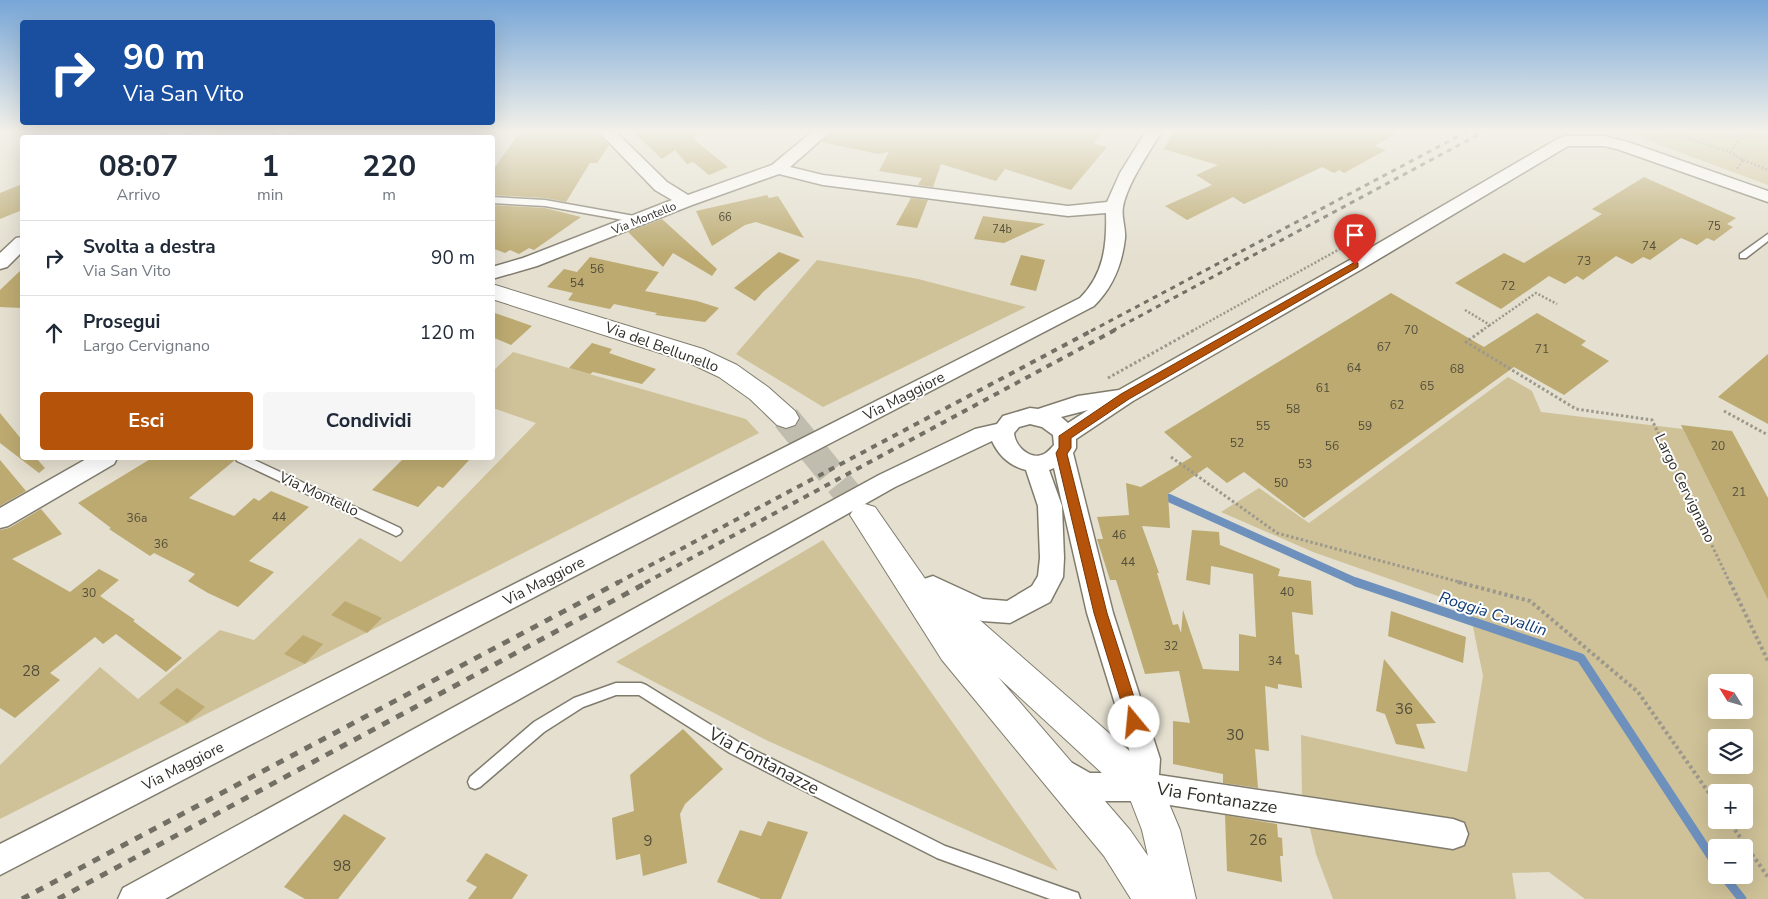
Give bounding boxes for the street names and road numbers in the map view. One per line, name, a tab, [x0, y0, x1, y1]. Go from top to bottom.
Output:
street label: Via Montello	[608, 198, 679, 239]
street label: Via del Bellunello	[601, 317, 722, 377]
street label: Via Maggiore	[859, 367, 948, 426]
street label: Largo Cervignano	[1650, 430, 1720, 546]
street label: Via Montello	[275, 466, 362, 521]
street label: Via Maggiore	[499, 552, 588, 611]
street label: Via Fontanazze	[704, 721, 824, 800]
street label: Via Maggiore	[138, 737, 227, 796]
street label: Via Fontanazze	[1154, 776, 1279, 819]

